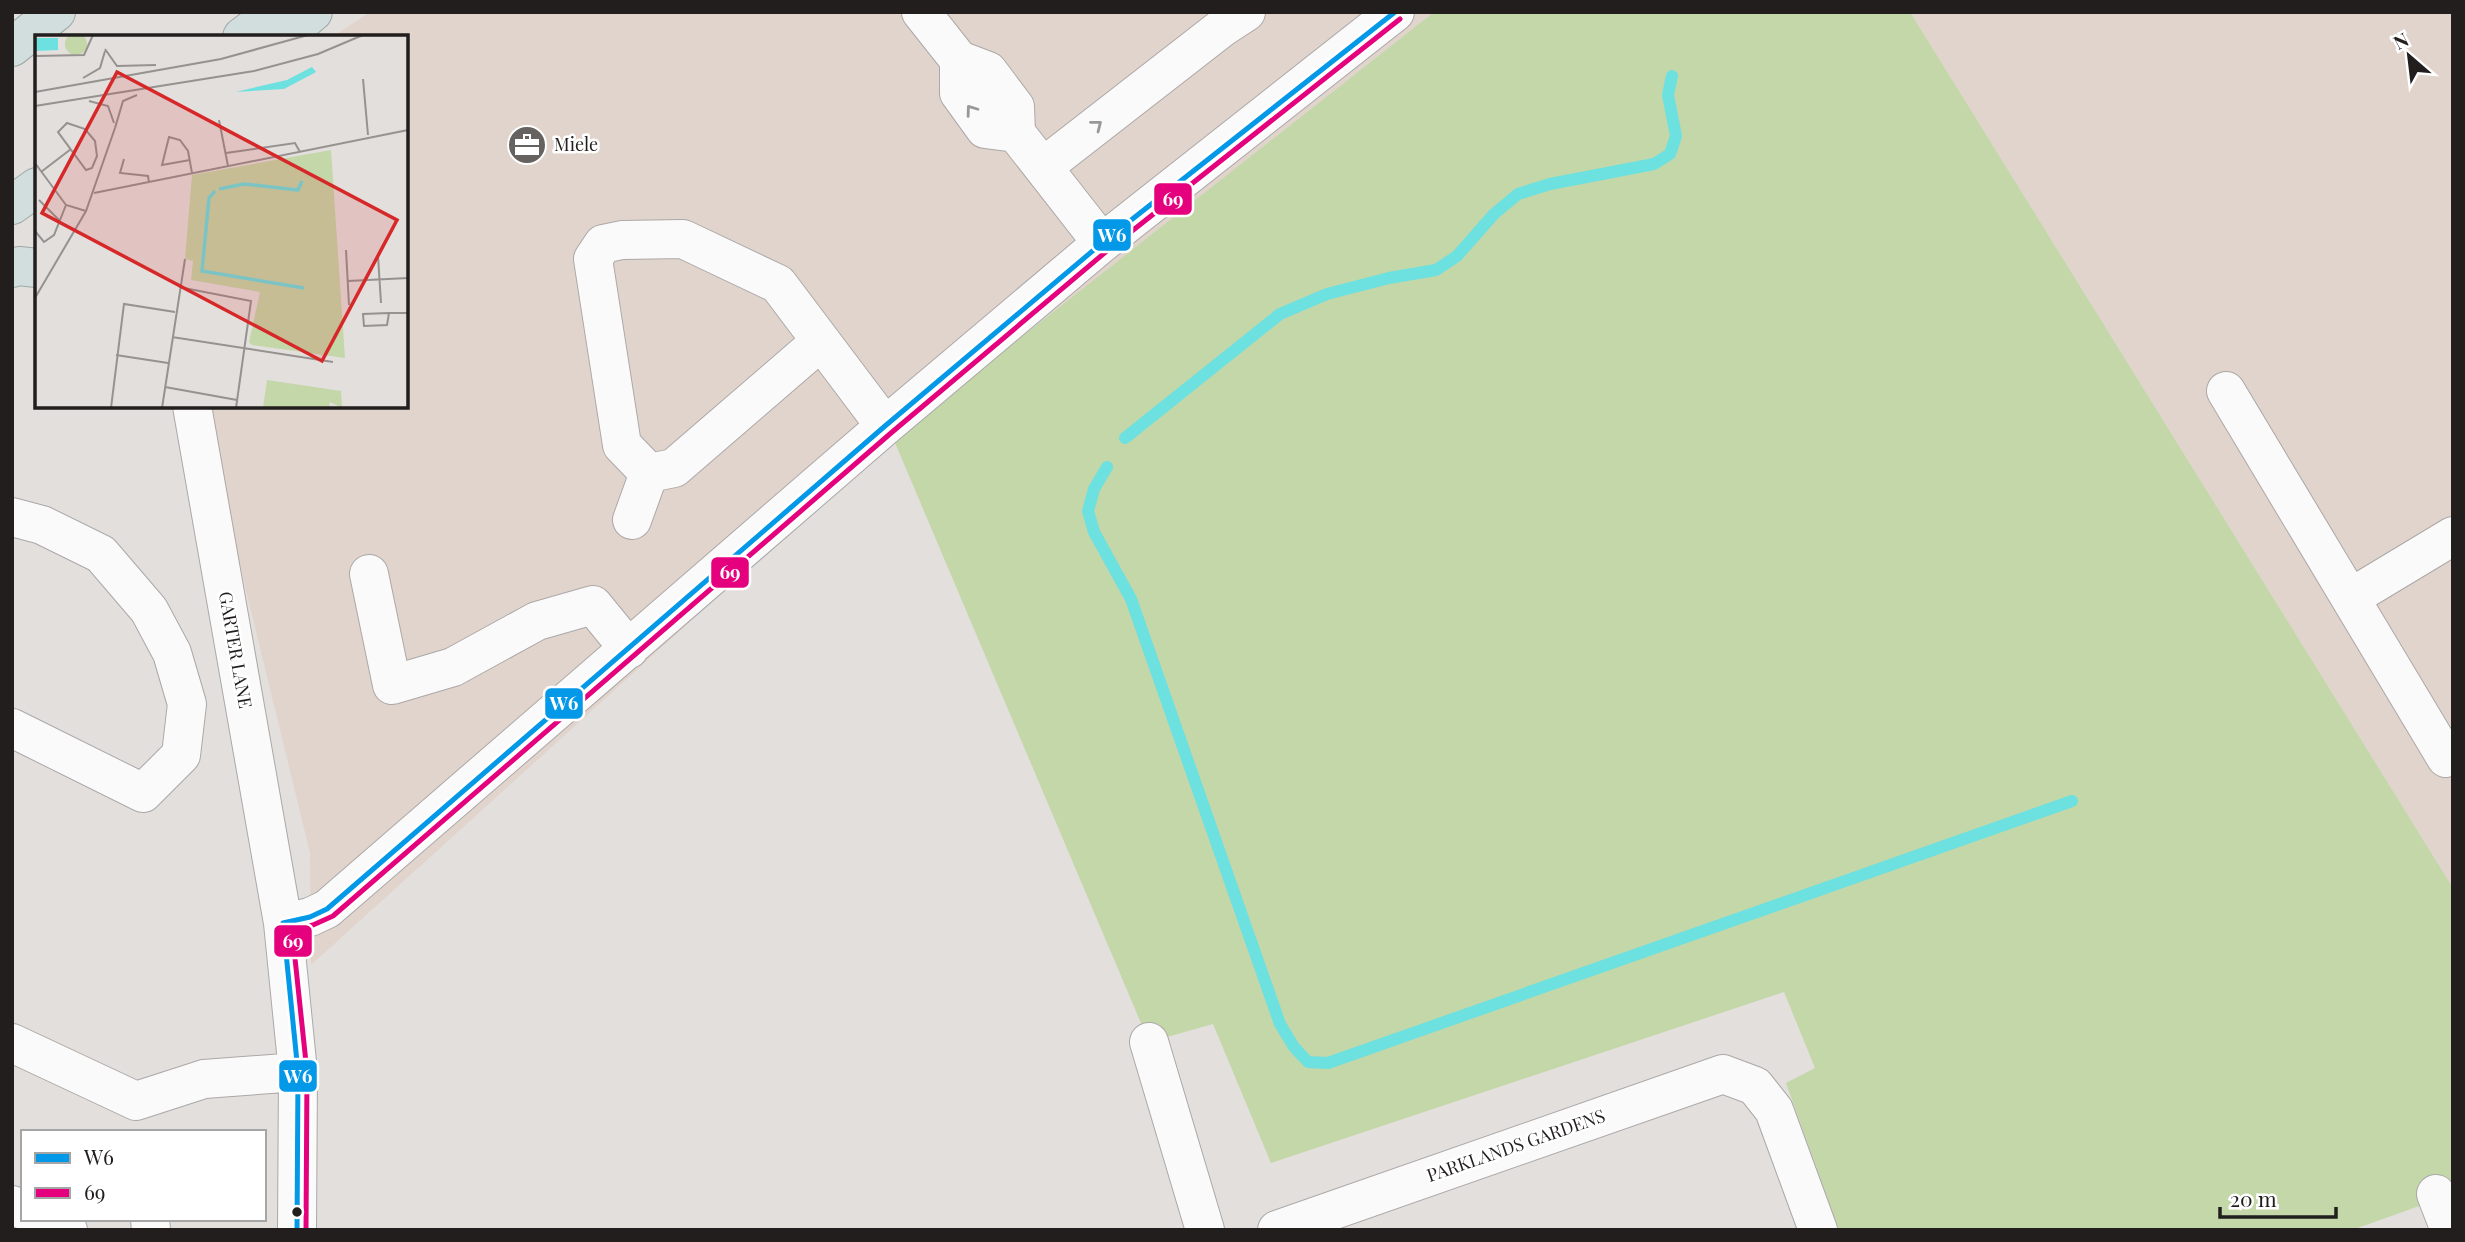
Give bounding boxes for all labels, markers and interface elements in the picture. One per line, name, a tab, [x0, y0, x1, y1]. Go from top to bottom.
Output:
north arrow	[2374, 21, 2444, 91]
text: N	[2388, 25, 2413, 55]
inset map	[35, 35, 408, 408]
one-way arrow	[967, 105, 979, 118]
one-way arrow	[1089, 121, 1101, 134]
office icon: Miele	[506, 124, 548, 166]
place label: Miele	[554, 132, 598, 156]
line badge: 69	[1153, 182, 1193, 216]
text: 69	[1162, 185, 1184, 211]
line badge: W6	[1092, 218, 1132, 252]
text: W6	[1096, 221, 1127, 247]
line badge: 69	[710, 556, 750, 589]
text: 69	[719, 558, 741, 584]
street label: GARTER LANE	[214, 589, 258, 710]
line badge: W6	[544, 687, 584, 720]
text: W6	[548, 689, 579, 715]
line badge: 69	[273, 924, 313, 958]
text: 69	[282, 927, 304, 953]
line badge: W6	[278, 1059, 318, 1093]
text: W6	[282, 1062, 313, 1088]
street label: PARKLANDS GARDENS	[1423, 1103, 1608, 1187]
legend	[21, 1130, 266, 1221]
text: W6	[83, 1142, 114, 1170]
scale bar	[2220, 1176, 2336, 1220]
text: 69	[84, 1177, 106, 1205]
text: 20 m	[2230, 1184, 2277, 1212]
unlabelled marker	[290, 1205, 304, 1219]

